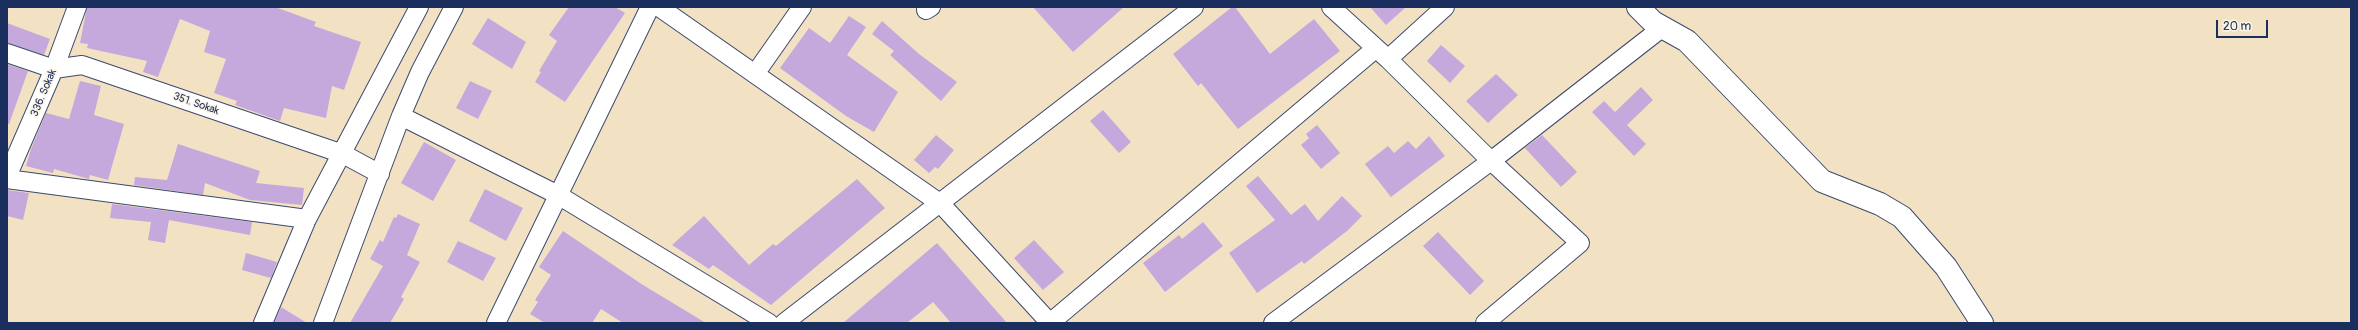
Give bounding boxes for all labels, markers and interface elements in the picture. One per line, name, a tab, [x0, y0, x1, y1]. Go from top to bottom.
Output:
scale bar	[2218, 12, 2270, 38]
text: 20 m	[2223, 19, 2251, 34]
street label: 336. Sokak	[28, 67, 60, 119]
street label: 351. Sokak	[171, 90, 221, 118]

